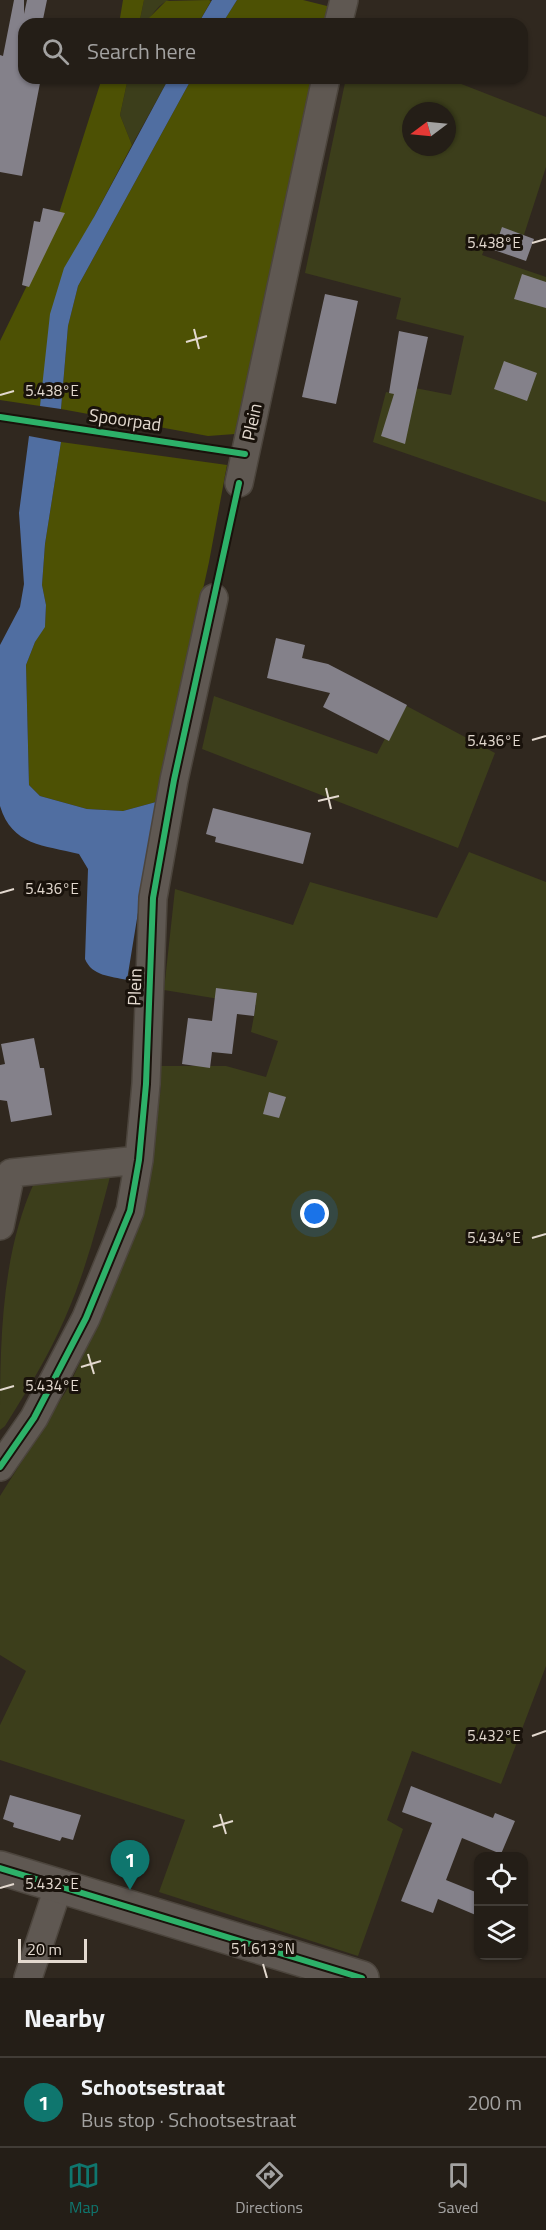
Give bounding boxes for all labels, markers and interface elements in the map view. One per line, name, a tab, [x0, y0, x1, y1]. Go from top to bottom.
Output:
search box	[18, 18, 528, 84]
text: Search here	[87, 34, 196, 68]
icon: search	[39, 35, 72, 68]
north arrow	[402, 102, 456, 156]
text: 5.438°E	[467, 231, 521, 254]
text: 5.438°E	[25, 379, 79, 402]
street label: Spoorpad	[87, 401, 163, 438]
street label: Plein	[234, 401, 269, 443]
text: 5.436°E	[467, 729, 521, 752]
text: 5.436°E	[25, 877, 79, 900]
street label: Plein	[120, 968, 149, 1006]
your location	[300, 1199, 329, 1228]
text: 5.434°E	[467, 1226, 521, 1249]
text: 5.434°E	[25, 1374, 79, 1397]
text: 5.432°E	[467, 1724, 521, 1747]
pin: 1	[110, 1840, 150, 1890]
map controls	[474, 1852, 528, 1960]
button: locate	[474, 1852, 528, 1906]
text: 5.432°E	[25, 1872, 79, 1895]
button: layers	[474, 1906, 528, 1960]
scale bar	[18, 1936, 87, 1964]
text: 20 m	[27, 1937, 62, 1961]
text: 51.613°N	[231, 1937, 295, 1960]
text: Nearby	[24, 1998, 105, 2037]
text: Schootsestraat	[81, 2070, 225, 2104]
text: 1	[38, 2087, 49, 2118]
text: 200 m	[467, 2087, 522, 2118]
text: Bus stop · Schootsestraat	[81, 2104, 296, 2135]
tab: Map	[67, 2159, 100, 2219]
tab: Directions	[235, 2159, 303, 2219]
tab: Saved	[438, 2159, 479, 2219]

